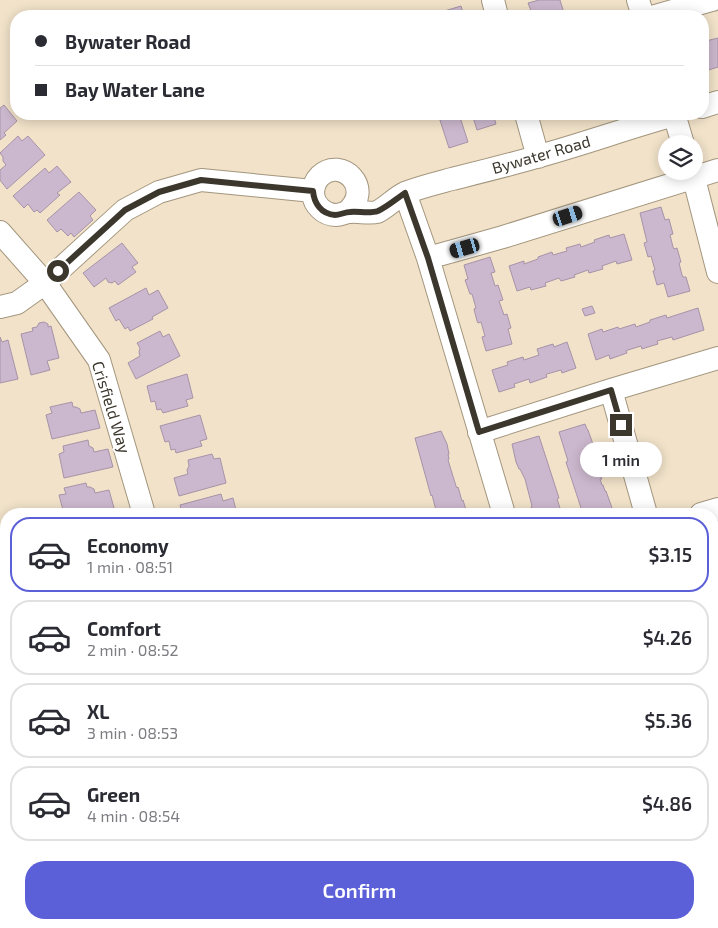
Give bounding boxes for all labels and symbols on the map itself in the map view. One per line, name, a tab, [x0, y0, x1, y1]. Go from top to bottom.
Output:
street label: Bywater Road	[490, 131, 592, 177]
car	[551, 204, 584, 228]
car	[448, 237, 481, 259]
route start	[47, 260, 69, 282]
street label: Crisfield Way	[89, 359, 135, 456]
route end	[610, 414, 632, 436]
callout: 1 min	[580, 442, 662, 478]

